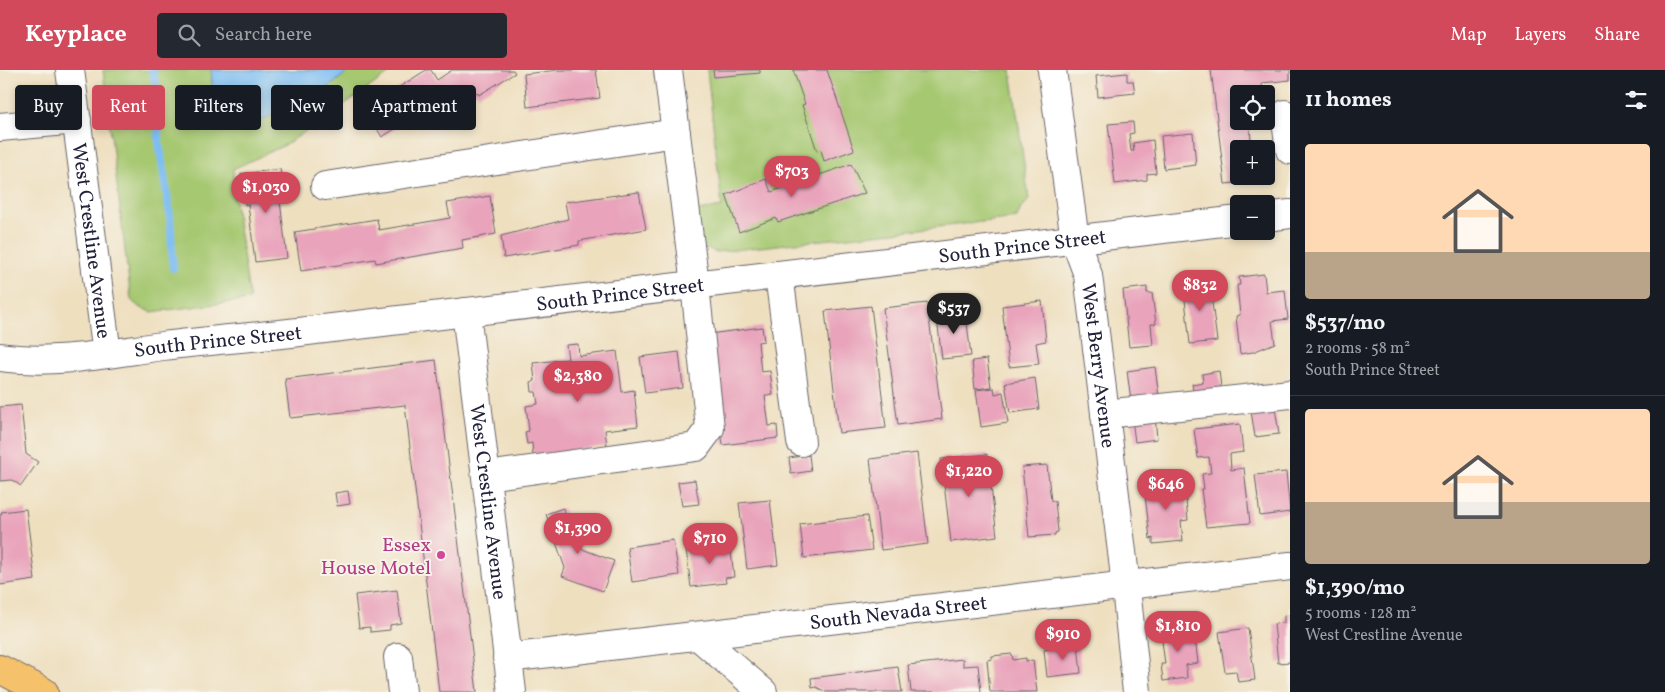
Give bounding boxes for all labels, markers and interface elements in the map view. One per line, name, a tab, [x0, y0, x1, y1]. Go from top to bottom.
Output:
search box	[157, 13, 507, 58]
text: Keyplace	[25, 18, 127, 52]
icon: search	[175, 21, 203, 49]
text: Search here	[215, 22, 312, 48]
text: Map	[1450, 23, 1486, 48]
text: Layers	[1514, 23, 1566, 48]
text: Share	[1594, 23, 1640, 48]
chip: Buy	[15, 85, 82, 130]
chip: Rent	[92, 85, 165, 130]
chip: Filters	[175, 85, 261, 130]
chip: New	[271, 85, 343, 130]
chip: Apartment	[353, 85, 476, 130]
map controls	[1230, 85, 1275, 240]
button: locate	[1230, 85, 1275, 130]
text: 11 homes	[1305, 86, 1392, 115]
icon: filters	[1622, 86, 1650, 114]
button: +	[1230, 140, 1275, 185]
street label: West Crestline Avenue	[64, 141, 117, 340]
pin: $703	[762, 156, 822, 198]
text: $703	[775, 161, 809, 183]
pin: $1,030	[225, 172, 307, 214]
icon: home	[1433, 176, 1523, 266]
text: $1,030	[242, 177, 290, 199]
button: −	[1230, 195, 1275, 240]
street label: South Prince Street	[937, 224, 1108, 272]
pin: $832	[1170, 270, 1230, 312]
street label: South Prince Street	[535, 272, 706, 320]
text: $832	[1183, 275, 1217, 297]
street label: West Berry Avenue	[1073, 282, 1121, 450]
pin: $537	[924, 292, 984, 335]
text: $537	[938, 298, 970, 320]
text: $537/mo	[1305, 309, 1385, 338]
street label: South Prince Street	[132, 320, 304, 366]
text: 2 rooms · 58 m²	[1305, 338, 1410, 360]
pin: $2,380	[537, 360, 619, 403]
text: South Prince Street	[1305, 360, 1440, 382]
text: $2,380	[554, 366, 602, 388]
street label: West Crestline Avenue	[461, 402, 513, 601]
icon: home	[1433, 442, 1523, 532]
pin: $1,220	[928, 456, 1010, 498]
text: $1,220	[946, 461, 992, 483]
pin: $646	[1136, 468, 1196, 511]
text: $646	[1148, 474, 1184, 496]
pin: $1,390	[537, 512, 619, 555]
text: $1,390	[555, 518, 601, 540]
pin: $710	[680, 522, 740, 565]
text: $710	[694, 528, 726, 550]
place label: Essex House Motel	[321, 532, 431, 583]
marker: Essex House Motel	[435, 549, 447, 561]
text: $1,390/mo	[1305, 574, 1405, 603]
street label: South Nevada Street	[808, 590, 989, 638]
text: 5 rooms · 128 m²	[1305, 603, 1416, 625]
pin: $1,810	[1137, 610, 1219, 653]
text: $1,810	[1156, 616, 1201, 638]
pin: $910	[1033, 618, 1093, 661]
text: $910	[1046, 624, 1080, 646]
text: West Crestline Avenue	[1305, 625, 1463, 647]

